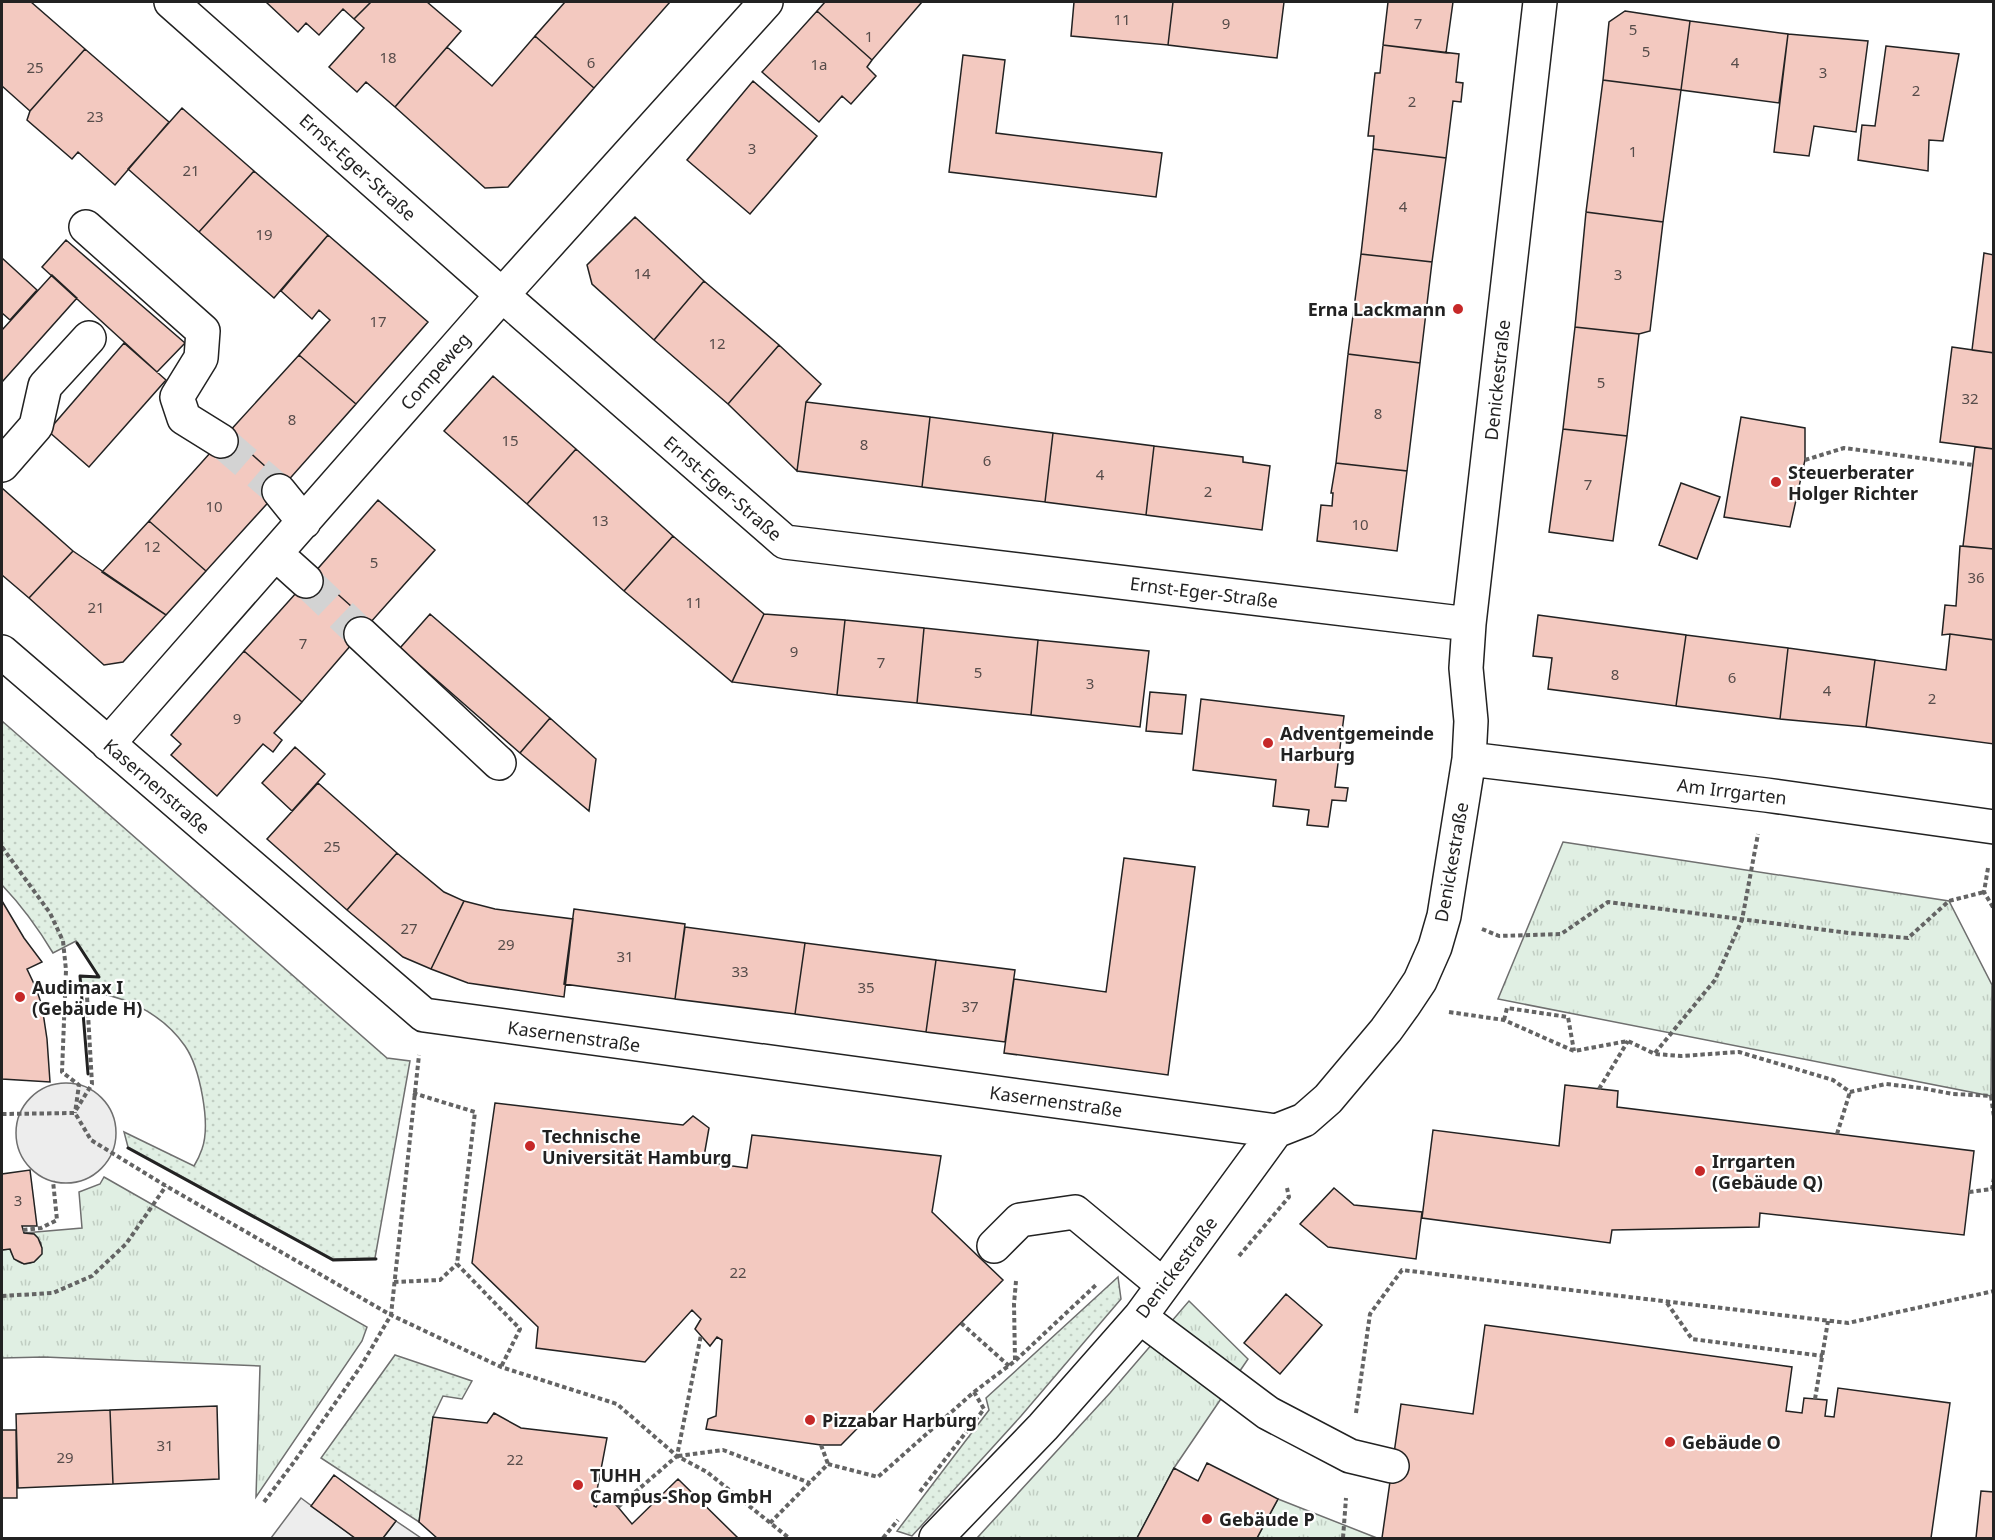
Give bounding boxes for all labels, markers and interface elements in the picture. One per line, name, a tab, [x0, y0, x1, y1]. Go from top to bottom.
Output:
house number: 11	[1113, 9, 1131, 29]
house number: 9	[1222, 13, 1230, 33]
house number: 7	[1414, 13, 1422, 33]
house number: 5	[1629, 19, 1637, 39]
house number: 1	[865, 26, 873, 46]
house number: 5	[1642, 41, 1650, 61]
house number: 18	[379, 47, 397, 67]
house number: 6	[587, 52, 595, 72]
house number: 4	[1731, 52, 1740, 72]
house number: 1a	[811, 54, 828, 74]
house number: 25	[26, 57, 44, 77]
house number: 3	[1819, 62, 1827, 82]
house number: 2	[1912, 80, 1920, 100]
house number: 2	[1408, 91, 1416, 111]
house number: 23	[86, 106, 104, 126]
street label: Ernst-Eger-Straße	[295, 108, 421, 226]
house number: 3	[748, 138, 756, 158]
house number: 1	[1629, 141, 1637, 161]
house number: 21	[182, 160, 200, 180]
house number: 4	[1399, 196, 1408, 216]
house number: 19	[255, 224, 273, 244]
house number: 14	[633, 263, 651, 283]
house number: 3	[1614, 264, 1622, 284]
place label: Erna Lackmann	[1308, 297, 1446, 321]
marker: Erna Lackmann	[1451, 302, 1465, 316]
house number: 17	[369, 311, 387, 331]
street label: Denickestraße	[1479, 318, 1515, 442]
street label: Compeweg	[395, 327, 475, 415]
house number: 12	[708, 333, 726, 353]
house number: 5	[1597, 372, 1605, 392]
house number: 32	[1961, 388, 1979, 408]
house number: 8	[1374, 403, 1382, 423]
house number: 8	[288, 409, 296, 429]
house number: 15	[501, 430, 519, 450]
street label: Ernst-Eger-Straße	[659, 430, 787, 546]
house number: 8	[860, 434, 868, 454]
house number: 6	[983, 450, 991, 470]
place label: Steuerberater Holger Richter	[1788, 460, 1918, 505]
house number: 4	[1096, 464, 1105, 484]
house number: 7	[1584, 474, 1592, 494]
marker: Steuerberater Holger Richter	[1769, 475, 1783, 489]
house number: 2	[1204, 481, 1212, 501]
house number: 10	[205, 496, 223, 516]
house number: 13	[591, 510, 609, 530]
house number: 10	[1351, 514, 1369, 534]
house number: 12	[143, 536, 161, 556]
house number: 5	[370, 552, 378, 572]
house number: 36	[1967, 567, 1985, 587]
street label: Ernst-Eger-Straße	[1129, 571, 1279, 613]
house number: 11	[685, 592, 703, 612]
house number: 21	[87, 597, 105, 617]
house number: 7	[299, 633, 307, 653]
house number: 9	[790, 641, 798, 661]
house number: 7	[877, 652, 885, 672]
house number: 5	[974, 662, 982, 682]
house number: 8	[1611, 664, 1619, 684]
house number: 6	[1728, 667, 1736, 687]
house number: 3	[1086, 673, 1094, 693]
house number: 4	[1823, 680, 1832, 700]
house number: 2	[1928, 688, 1936, 708]
house number: 9	[233, 708, 241, 728]
place label: Adventgemeinde Harburg	[1280, 721, 1434, 766]
street label: Kasernenstraße	[99, 733, 215, 839]
marker: Adventgemeinde Harburg	[1261, 736, 1275, 750]
street label: Am Irrgarten	[1676, 772, 1788, 810]
street label: Denickestraße	[1429, 800, 1473, 924]
house number: 25	[323, 836, 341, 856]
house number: 27	[400, 918, 418, 938]
house number: 29	[497, 934, 515, 954]
house number: 31	[616, 946, 634, 966]
house number: 33	[731, 961, 749, 981]
place label: Audimax I (Gebäude H)	[32, 975, 142, 1020]
house number: 35	[857, 977, 875, 997]
marker: Audimax I (Gebäude H)	[13, 990, 27, 1004]
house number: 37	[961, 996, 979, 1016]
street label: Kasernenstraße	[506, 1015, 642, 1057]
street label: Kasernenstraße	[988, 1080, 1124, 1122]
place label: Technische Universität Hamburg	[542, 1124, 732, 1169]
marker: Technische Universität Hamburg	[523, 1139, 537, 1153]
place label: Irrgarten (Gebäude Q)	[1712, 1149, 1823, 1194]
marker: Irrgarten (Gebäude Q)	[1693, 1164, 1707, 1178]
house number: 3	[14, 1190, 22, 1210]
street label: Denickestraße	[1130, 1211, 1222, 1323]
house number: 22	[729, 1262, 747, 1282]
place label: Pizzabar Harburg	[822, 1408, 977, 1432]
marker: Pizzabar Harburg	[803, 1413, 817, 1427]
place label: Gebäude O	[1682, 1430, 1781, 1454]
house number: 31	[156, 1435, 174, 1455]
marker: Gebäude O	[1663, 1435, 1677, 1449]
house number: 29	[56, 1447, 74, 1467]
house number: 22	[506, 1449, 524, 1469]
place label: TUHH Campus-Shop GmbH	[590, 1463, 772, 1508]
marker: TUHH Campus-Shop GmbH	[571, 1478, 585, 1492]
place label: Gebäude P	[1219, 1507, 1315, 1531]
marker: Gebäude P	[1200, 1512, 1214, 1526]

